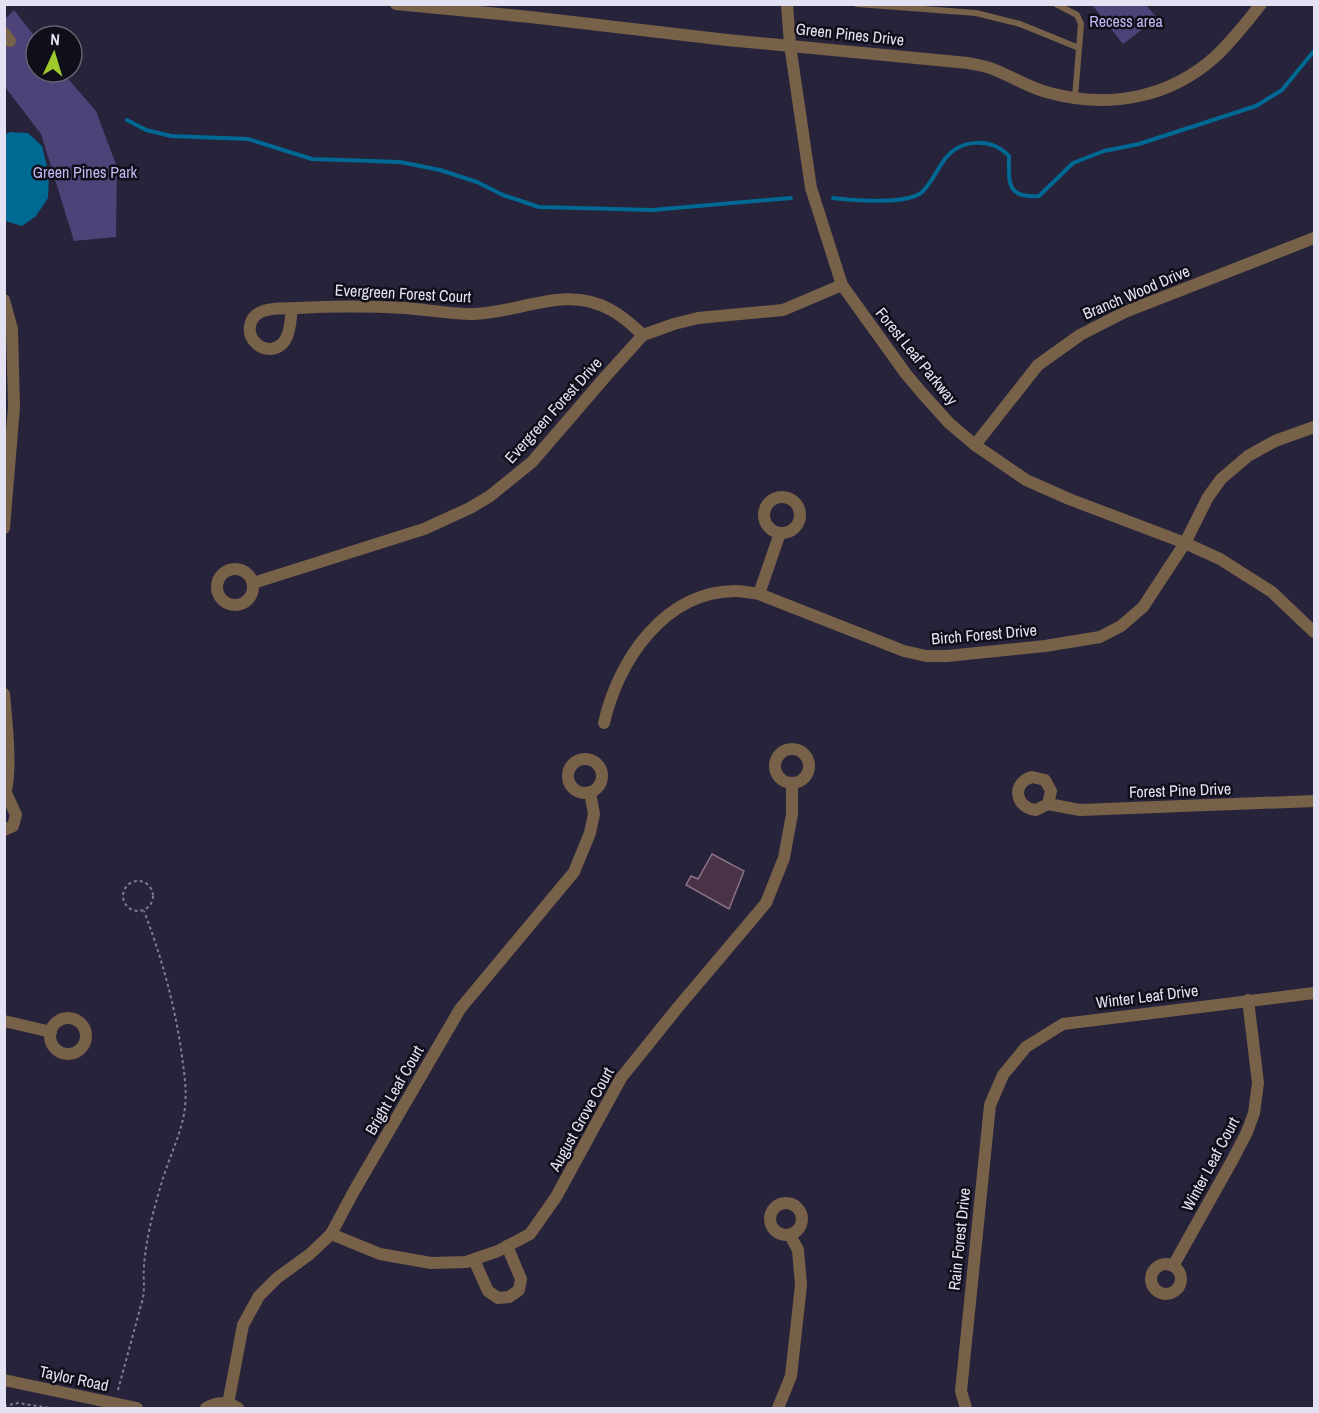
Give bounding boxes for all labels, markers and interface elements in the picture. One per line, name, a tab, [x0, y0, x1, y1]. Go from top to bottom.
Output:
park label: Recess area	[1089, 10, 1164, 32]
street label: Green Pines Drive	[795, 17, 905, 51]
north arrow	[24, 24, 84, 84]
text: N	[50, 28, 61, 50]
park label: Green Pines Park	[33, 161, 138, 183]
street label: Branch Wood Drive	[1079, 260, 1193, 324]
street label: Evergreen Forest Court	[334, 278, 472, 308]
street label: Forest Leaf Parkway	[871, 303, 963, 410]
street label: Evergreen Forest Drive	[499, 352, 607, 468]
street label: Birch Forest Drive	[930, 618, 1038, 650]
street label: Forest Pine Drive	[1129, 777, 1231, 803]
street label: Winter Leaf Drive	[1095, 979, 1199, 1013]
street label: Bright Leaf Court	[359, 1041, 429, 1139]
street label: August Grove Court	[543, 1063, 619, 1176]
street label: Winter Leaf Court	[1176, 1113, 1244, 1215]
street label: Rain Forest Drive	[943, 1187, 975, 1291]
street label: Taylor Road	[37, 1360, 111, 1396]

